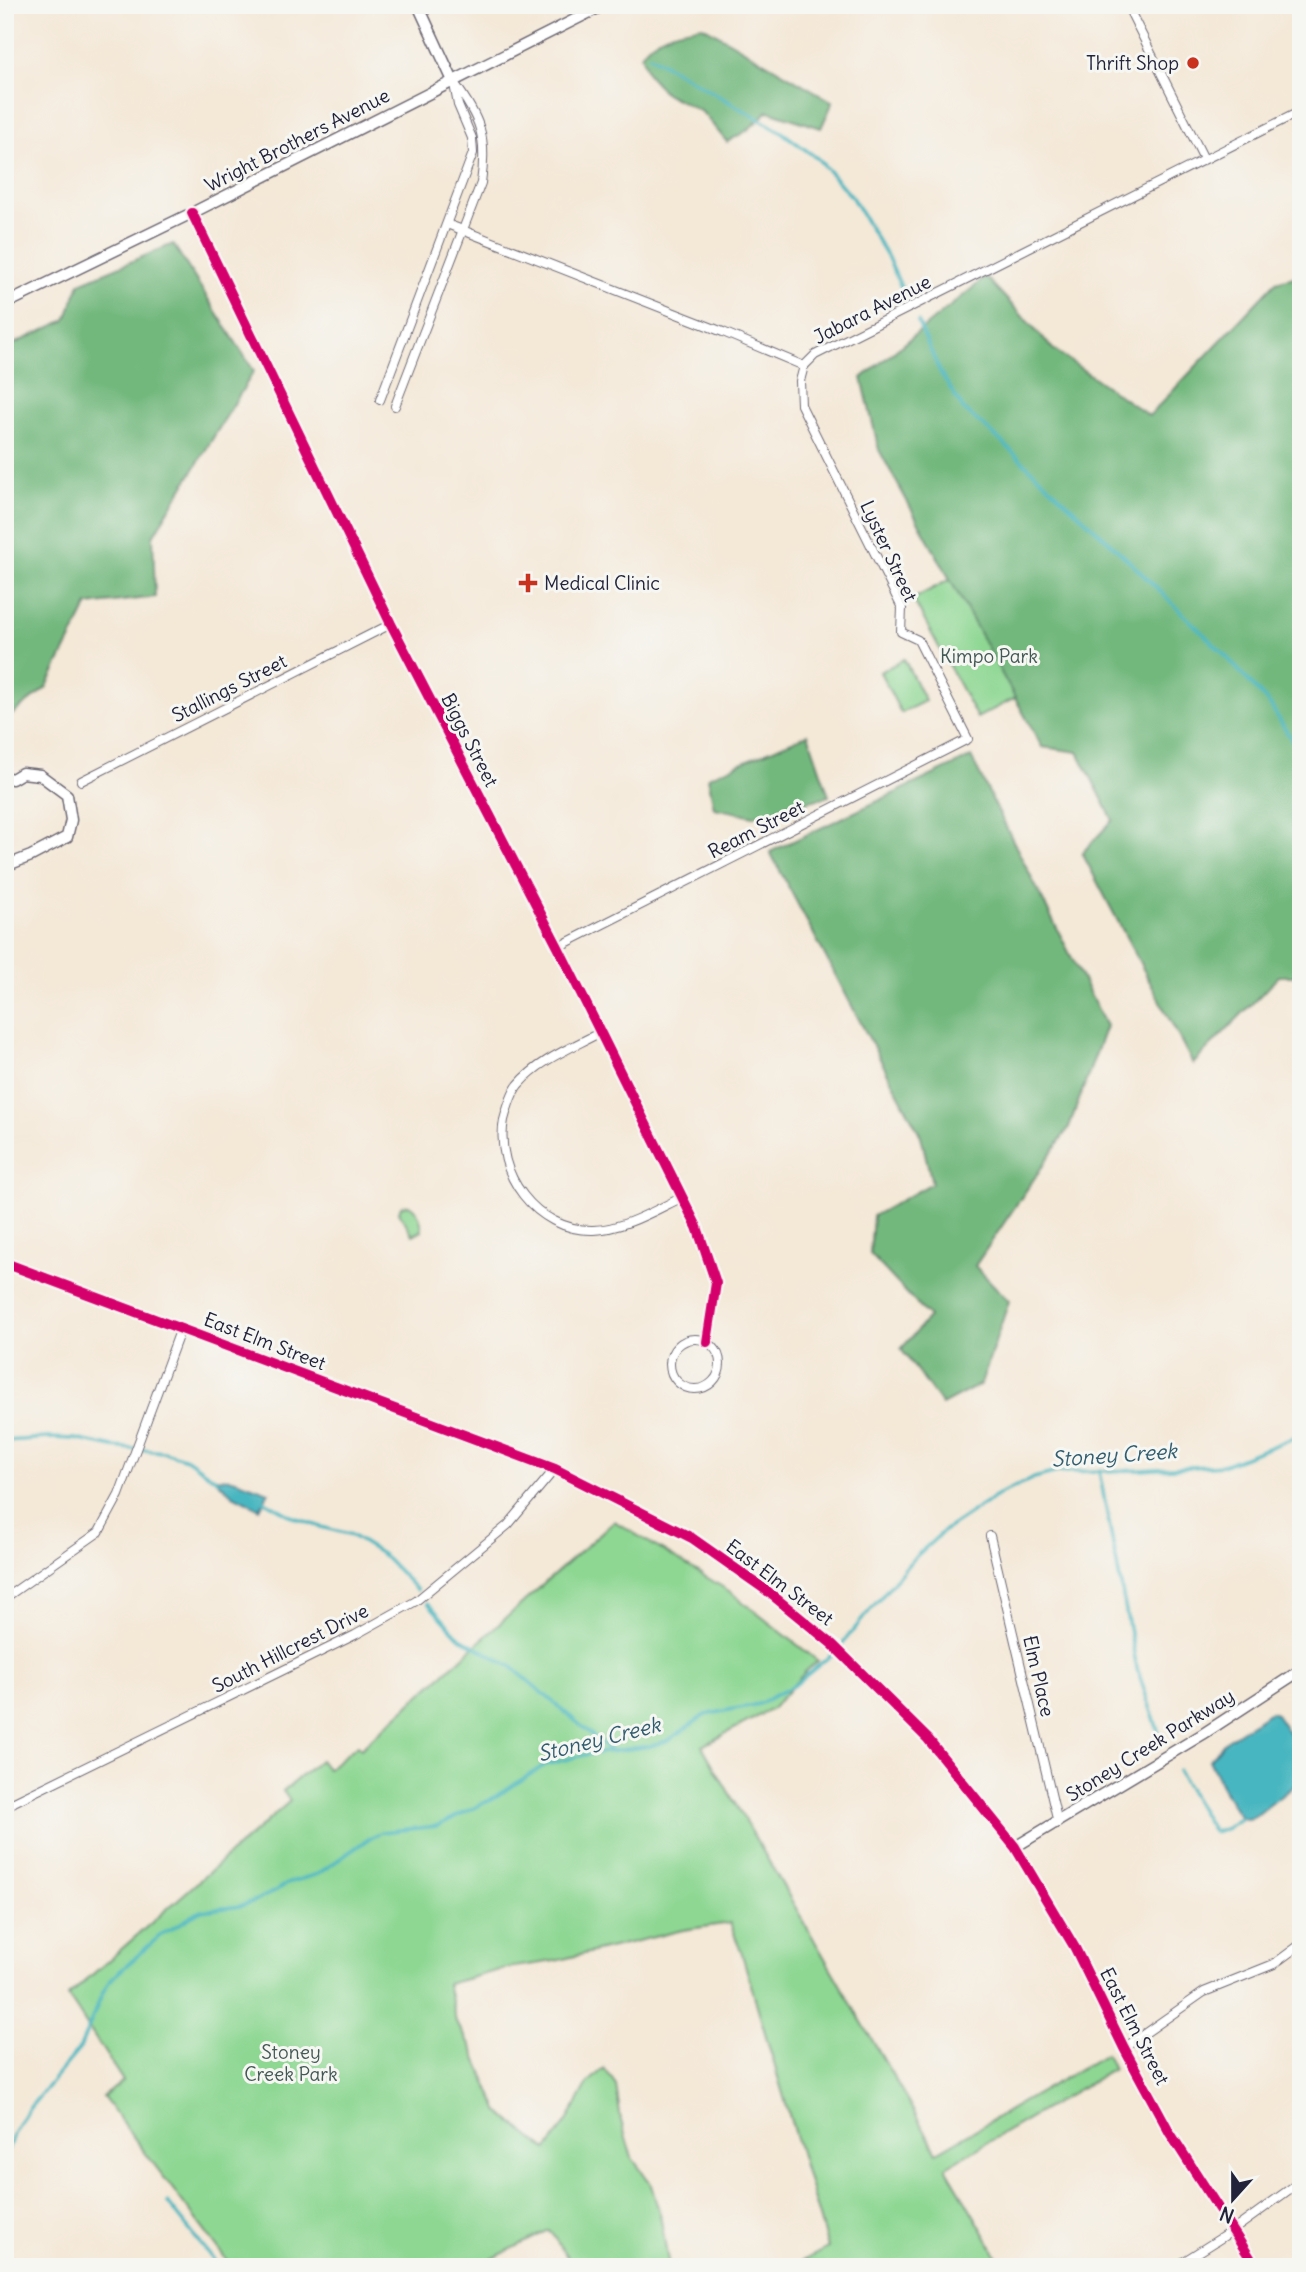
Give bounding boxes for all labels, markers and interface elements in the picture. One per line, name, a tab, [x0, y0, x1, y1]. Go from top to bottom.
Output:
place label: Thrift Shop	[1086, 51, 1179, 75]
marker: Thrift Shop	[1185, 55, 1201, 71]
street label: Wright Brothers Avenue	[201, 83, 393, 197]
street label: Jabara Avenue	[809, 269, 935, 349]
street label: Lyster Street	[855, 497, 923, 605]
place label: Medical Clinic	[544, 571, 660, 595]
marker: Medical Clinic	[518, 573, 538, 593]
park label: Kimpo Park	[940, 644, 1038, 668]
street label: Stallings Street	[168, 649, 290, 727]
street label: Biggs Street	[436, 689, 504, 791]
street label: Ream Street	[704, 795, 808, 863]
street label: East Elm Street	[201, 1307, 329, 1375]
water label: Stoney Creek	[1050, 1437, 1179, 1473]
street label: East Elm Street	[721, 1534, 839, 1630]
street label: South Hillcrest Drive	[208, 1598, 372, 1698]
street label: Elm Place	[1018, 1633, 1060, 1719]
street label: Stoney Creek Parkway	[1061, 1683, 1239, 1807]
water label: Stoney Creek	[535, 1710, 664, 1767]
street label: East Elm Street	[1095, 1963, 1175, 2089]
park label: Stoney Creek Park	[244, 2040, 338, 2086]
north arrow	[1198, 2164, 1268, 2234]
text: N	[1216, 2201, 1237, 2228]

